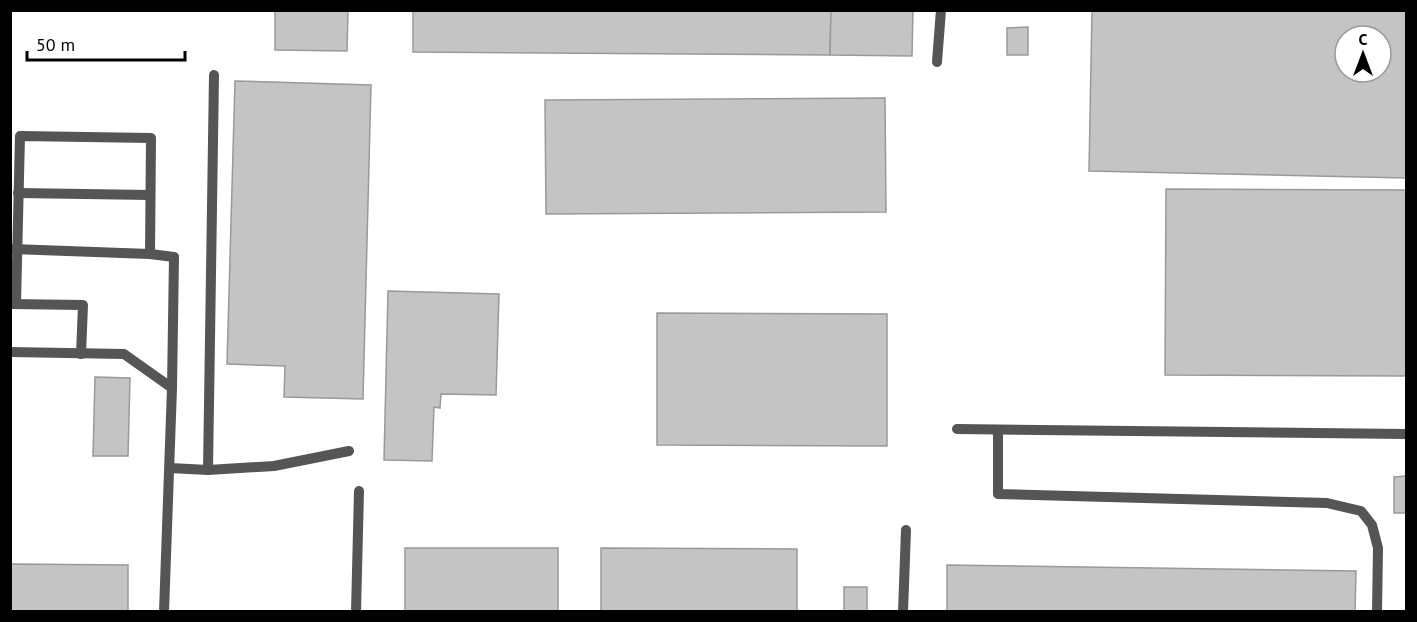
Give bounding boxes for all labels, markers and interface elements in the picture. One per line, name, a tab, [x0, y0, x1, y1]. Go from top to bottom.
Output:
scale bar	[27, 24, 184, 62]
north arrow	[1333, 24, 1393, 84]
text: С	[1359, 29, 1368, 49]
text: 50 m	[36, 33, 75, 56]

